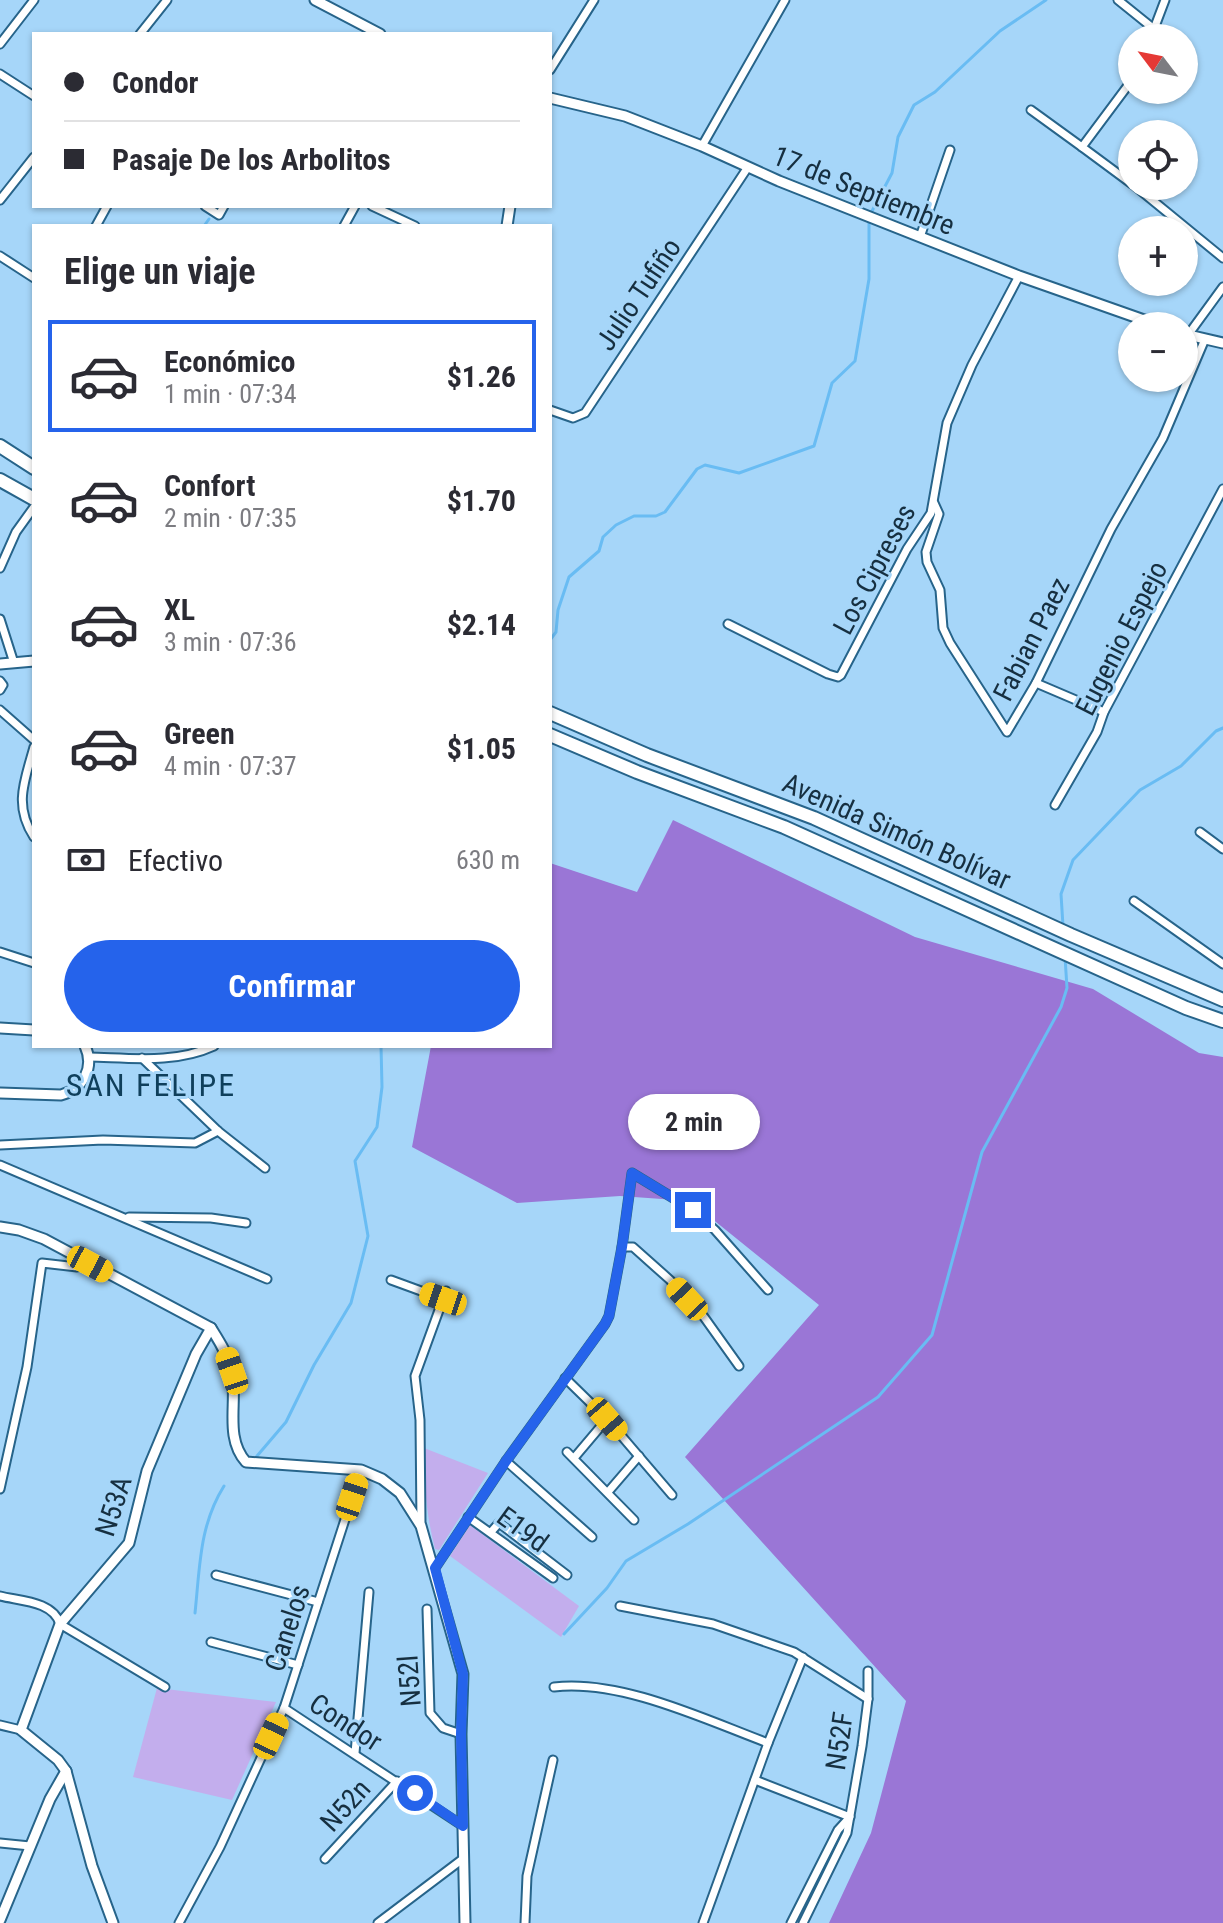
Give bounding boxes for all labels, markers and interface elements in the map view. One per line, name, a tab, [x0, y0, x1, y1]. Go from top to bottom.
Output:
north arrow	[1118, 24, 1198, 104]
map controls	[1118, 24, 1198, 392]
text: Condor	[112, 65, 199, 100]
button: locate	[1118, 120, 1198, 200]
street label: 17 de Septiembre	[768, 139, 960, 242]
text: Pasaje De los Arbolitos	[112, 142, 391, 177]
button: +	[1118, 216, 1198, 296]
street label: Julio Tufiño	[589, 232, 688, 357]
text: Elige un viaje	[64, 251, 255, 293]
button: −	[1118, 312, 1198, 392]
icon: car	[68, 340, 140, 412]
text: Económico	[164, 344, 295, 379]
text: $1.26	[447, 359, 516, 394]
text: 1 min · 07:34	[164, 379, 297, 409]
icon: car	[68, 464, 140, 536]
text: Confort	[164, 468, 255, 503]
text: $1.70	[447, 483, 516, 518]
street label: Los Cipreses	[826, 498, 923, 640]
text: 2 min · 07:35	[164, 503, 297, 533]
street label: Eugenio Espejo	[1068, 556, 1174, 721]
street label: Fabian Paez	[986, 572, 1077, 707]
icon: car	[68, 588, 140, 660]
text: XL	[164, 592, 195, 627]
text: $2.14	[447, 607, 516, 642]
text: 3 min · 07:36	[164, 627, 297, 657]
icon: car	[68, 712, 140, 784]
text: Green	[164, 716, 235, 751]
text: $1.05	[447, 731, 516, 766]
text: 4 min · 07:37	[164, 751, 297, 781]
street label: Avenida Simón Bolívar	[778, 766, 1016, 897]
icon: cash	[64, 838, 108, 882]
text: Efectivo	[128, 843, 223, 878]
text: 630 m	[456, 845, 520, 875]
button: Confirmar	[64, 940, 520, 1032]
district label: SAN FELIPE	[66, 1066, 236, 1104]
callout: 2 min	[627, 1094, 759, 1150]
text: 2 min	[665, 1107, 723, 1137]
route end	[675, 1192, 711, 1228]
car	[63, 1242, 117, 1286]
car	[662, 1273, 712, 1325]
car	[416, 1280, 470, 1318]
car	[213, 1344, 251, 1398]
car	[582, 1393, 632, 1445]
car	[333, 1470, 371, 1524]
street label: N53A	[88, 1472, 139, 1540]
street label: E19d	[491, 1500, 555, 1559]
street label: Canelos	[258, 1581, 317, 1676]
street label: N52l	[391, 1654, 428, 1708]
street label: Condor	[303, 1687, 388, 1758]
car	[250, 1709, 292, 1763]
street label: N52F	[819, 1710, 860, 1772]
street label: N52n	[314, 1773, 377, 1838]
route start	[397, 1775, 433, 1811]

